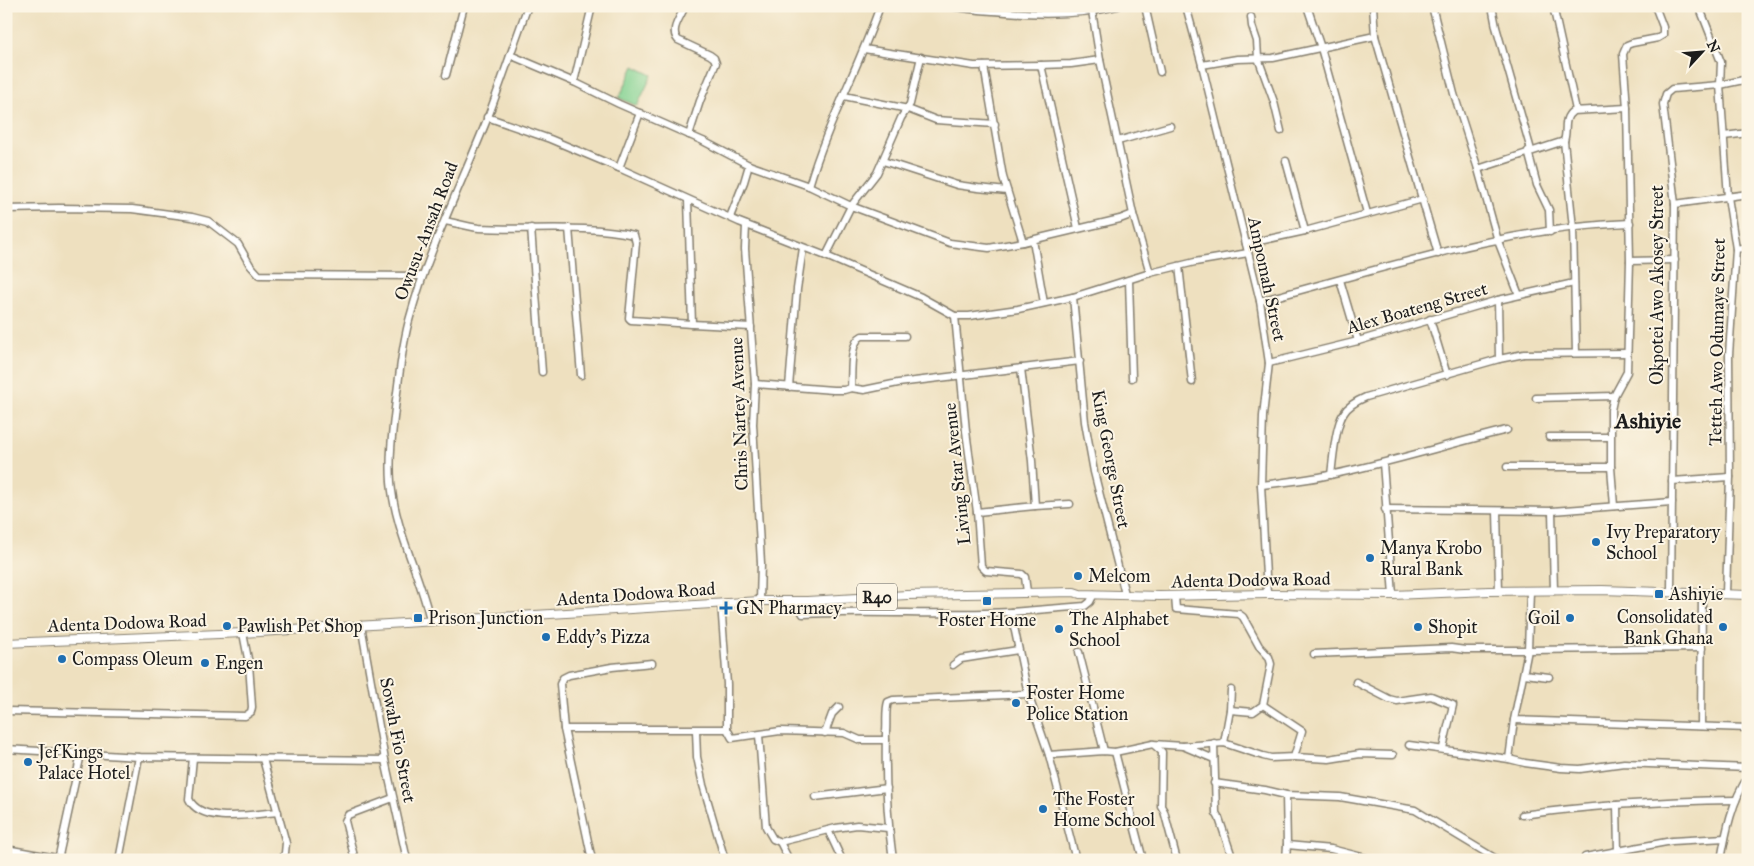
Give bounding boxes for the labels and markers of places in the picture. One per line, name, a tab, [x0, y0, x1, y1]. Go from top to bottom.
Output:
place label: Ivy Preparatory School	[1606, 521, 1721, 564]
marker: Ivy Preparatory School	[1590, 536, 1602, 548]
place label: Manya Krobo Rural Bank	[1380, 537, 1482, 580]
marker: Manya Krobo Rural Bank	[1364, 552, 1376, 564]
place label: Melcom	[1088, 565, 1151, 587]
marker: Melcom	[1072, 570, 1084, 582]
place label: Ashiyie	[1668, 583, 1723, 605]
marker: Ashiyie	[1653, 588, 1665, 600]
marker: Foster Home	[981, 595, 993, 607]
place label: GN Pharmacy	[736, 597, 842, 619]
marker: GN Pharmacy	[720, 602, 732, 614]
place label: Consolidated Bank Ghana	[1617, 606, 1713, 649]
place label: Prison Junction	[428, 607, 544, 630]
place label: Goil	[1528, 607, 1560, 629]
place label: The Alphabet School	[1069, 608, 1169, 651]
place label: Foster Home	[938, 609, 1036, 631]
marker: Prison Junction	[412, 612, 424, 624]
marker: Goil	[1564, 612, 1576, 624]
place label: Pawlish Pet Shop	[237, 615, 363, 637]
place label: Shopit	[1428, 616, 1478, 638]
marker: Pawlish Pet Shop	[221, 620, 233, 632]
marker: Shopit	[1412, 621, 1424, 633]
marker: Consolidated Bank Ghana	[1717, 621, 1729, 633]
marker: The Alphabet School	[1053, 623, 1065, 635]
place label: Eddy's Pizza	[556, 626, 650, 648]
marker: Eddy's Pizza	[540, 631, 552, 643]
place label: Compass Oleum	[72, 648, 193, 670]
place label: Engen	[215, 652, 264, 675]
marker: Compass Oleum	[56, 653, 68, 665]
marker: Engen	[199, 657, 211, 669]
place label: Foster Home Police Station	[1026, 682, 1128, 725]
marker: Foster Home Police Station	[1010, 697, 1022, 709]
place label: JefKings Palace Hotel	[36, 741, 130, 784]
marker: JefKings Palace Hotel	[22, 756, 34, 768]
place label: The Foster Home School	[1053, 788, 1155, 831]
marker: The Foster Home School	[1037, 803, 1049, 815]

